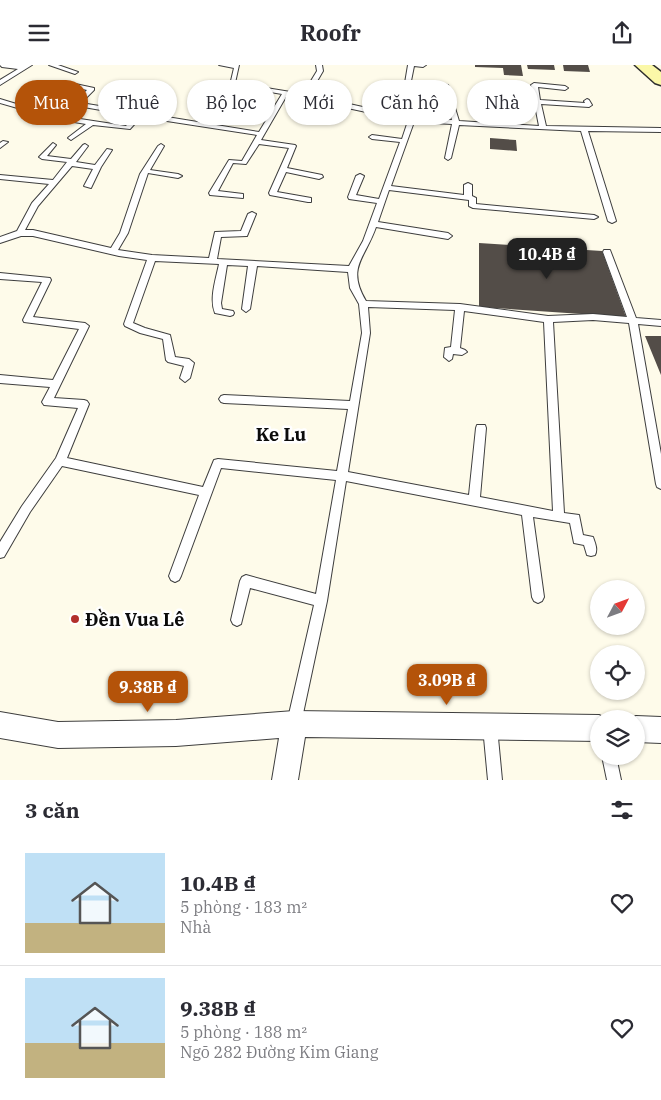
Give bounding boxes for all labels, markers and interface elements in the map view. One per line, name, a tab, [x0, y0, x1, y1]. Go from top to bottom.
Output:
text: Roofr	[300, 18, 361, 47]
icon: menu	[25, 19, 53, 47]
icon: share	[608, 19, 636, 47]
chip: Mua	[15, 80, 88, 125]
chip: Thuê	[98, 80, 177, 125]
chip: Bộ lọc	[187, 80, 275, 125]
chip: Mới	[285, 80, 352, 125]
chip: Căn hộ	[362, 80, 457, 125]
chip: Nhà	[467, 80, 538, 125]
pin: 10.4B ₫	[501, 237, 593, 280]
text: 10.4B ₫	[518, 244, 576, 264]
district label: Ke Lu	[256, 423, 306, 446]
north arrow	[590, 580, 645, 635]
map controls	[590, 580, 645, 765]
place label: Đền Vua Lê	[85, 608, 184, 631]
marker: Đền Vua Lê	[69, 613, 81, 625]
button: locate	[590, 645, 645, 700]
pin: 3.09B ₫	[401, 663, 493, 706]
text: 3.09B ₫	[418, 670, 476, 690]
pin: 9.38B ₫	[102, 671, 194, 713]
text: 9.38B ₫	[119, 677, 177, 697]
button: layers	[590, 710, 645, 765]
text: 3 căn	[25, 796, 80, 824]
icon: filters	[608, 796, 636, 824]
text: 10.4B ₫	[180, 869, 256, 897]
icon: home	[65, 873, 125, 933]
icon: heart	[608, 889, 636, 917]
text: 5 phòng · 183 m²	[180, 897, 307, 917]
text: Nhà	[180, 917, 211, 937]
text: 9.38B ₫	[180, 994, 256, 1022]
icon: home	[65, 998, 125, 1058]
icon: heart	[608, 1014, 636, 1042]
text: 5 phòng · 188 m²	[180, 1022, 307, 1042]
text: Ngõ 282 Đường Kim Giang	[180, 1042, 378, 1062]

